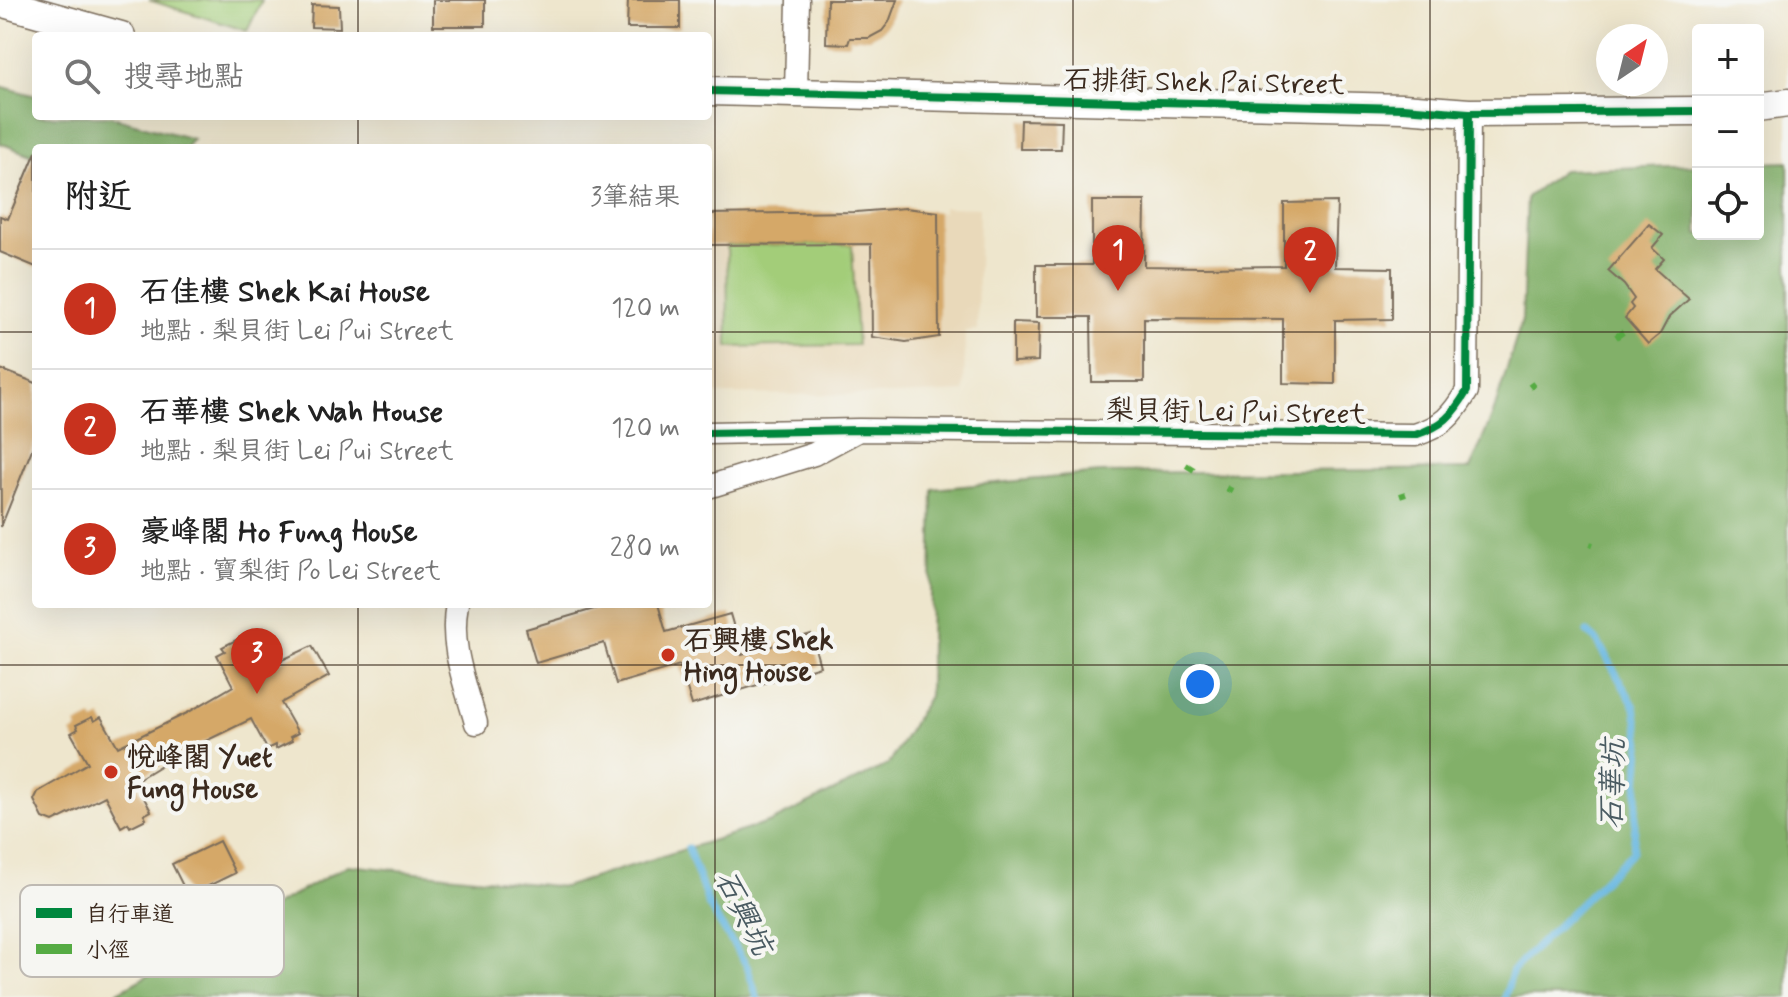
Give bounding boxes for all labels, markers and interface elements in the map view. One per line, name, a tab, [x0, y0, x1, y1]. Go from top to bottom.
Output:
north arrow	[1596, 24, 1668, 96]
map controls	[1692, 24, 1764, 240]
button: +	[1692, 24, 1764, 96]
search box	[32, 32, 712, 120]
icon: search	[60, 54, 104, 98]
text: 搜尋地點	[124, 58, 244, 97]
street label: 石排街 Shek Pai Street	[1063, 63, 1346, 104]
button: −	[1692, 96, 1764, 168]
button: locate	[1692, 168, 1764, 240]
text: 附近	[64, 175, 132, 220]
text: 3筆結果	[590, 181, 680, 215]
pin: 1	[1092, 225, 1144, 291]
pin: 2	[1284, 227, 1336, 293]
text: 石佳樓 Shek Kai House	[140, 273, 430, 312]
text: 1	[84, 292, 96, 326]
text: 120 m	[611, 292, 680, 326]
text: 地點 · 梨貝街 Lei Pui Street	[140, 315, 454, 349]
text: 石華樓 Shek Wah House	[140, 393, 443, 432]
street label: 梨貝街 Lei Pui Street	[1106, 393, 1367, 434]
text: 2	[84, 412, 96, 446]
text: 120 m	[611, 412, 680, 446]
text: 地點 · 梨貝街 Lei Pui Street	[140, 435, 454, 469]
text: 豪峰閣 Ho Fung House	[140, 513, 418, 552]
text: 3	[84, 532, 96, 566]
text: 280 m	[610, 532, 680, 566]
text: 地點 · 寶梨街 Po Lei Street	[140, 555, 440, 589]
place label: 石興樓 Shek Hing House	[684, 623, 833, 695]
pin: 3	[231, 628, 283, 694]
marker: 石興樓 Shek Hing House	[659, 646, 677, 664]
your location	[1180, 664, 1220, 704]
water label: 石華坑	[1592, 735, 1635, 830]
place label: 悅峰閣 Yuet Fung House	[127, 740, 273, 812]
marker: 悅峰閣 Yuet Fung House	[102, 763, 120, 781]
water label: 石興坑	[705, 864, 782, 964]
legend	[20, 885, 284, 977]
text: 自行車道	[86, 901, 174, 929]
text: 小徑	[86, 937, 130, 965]

